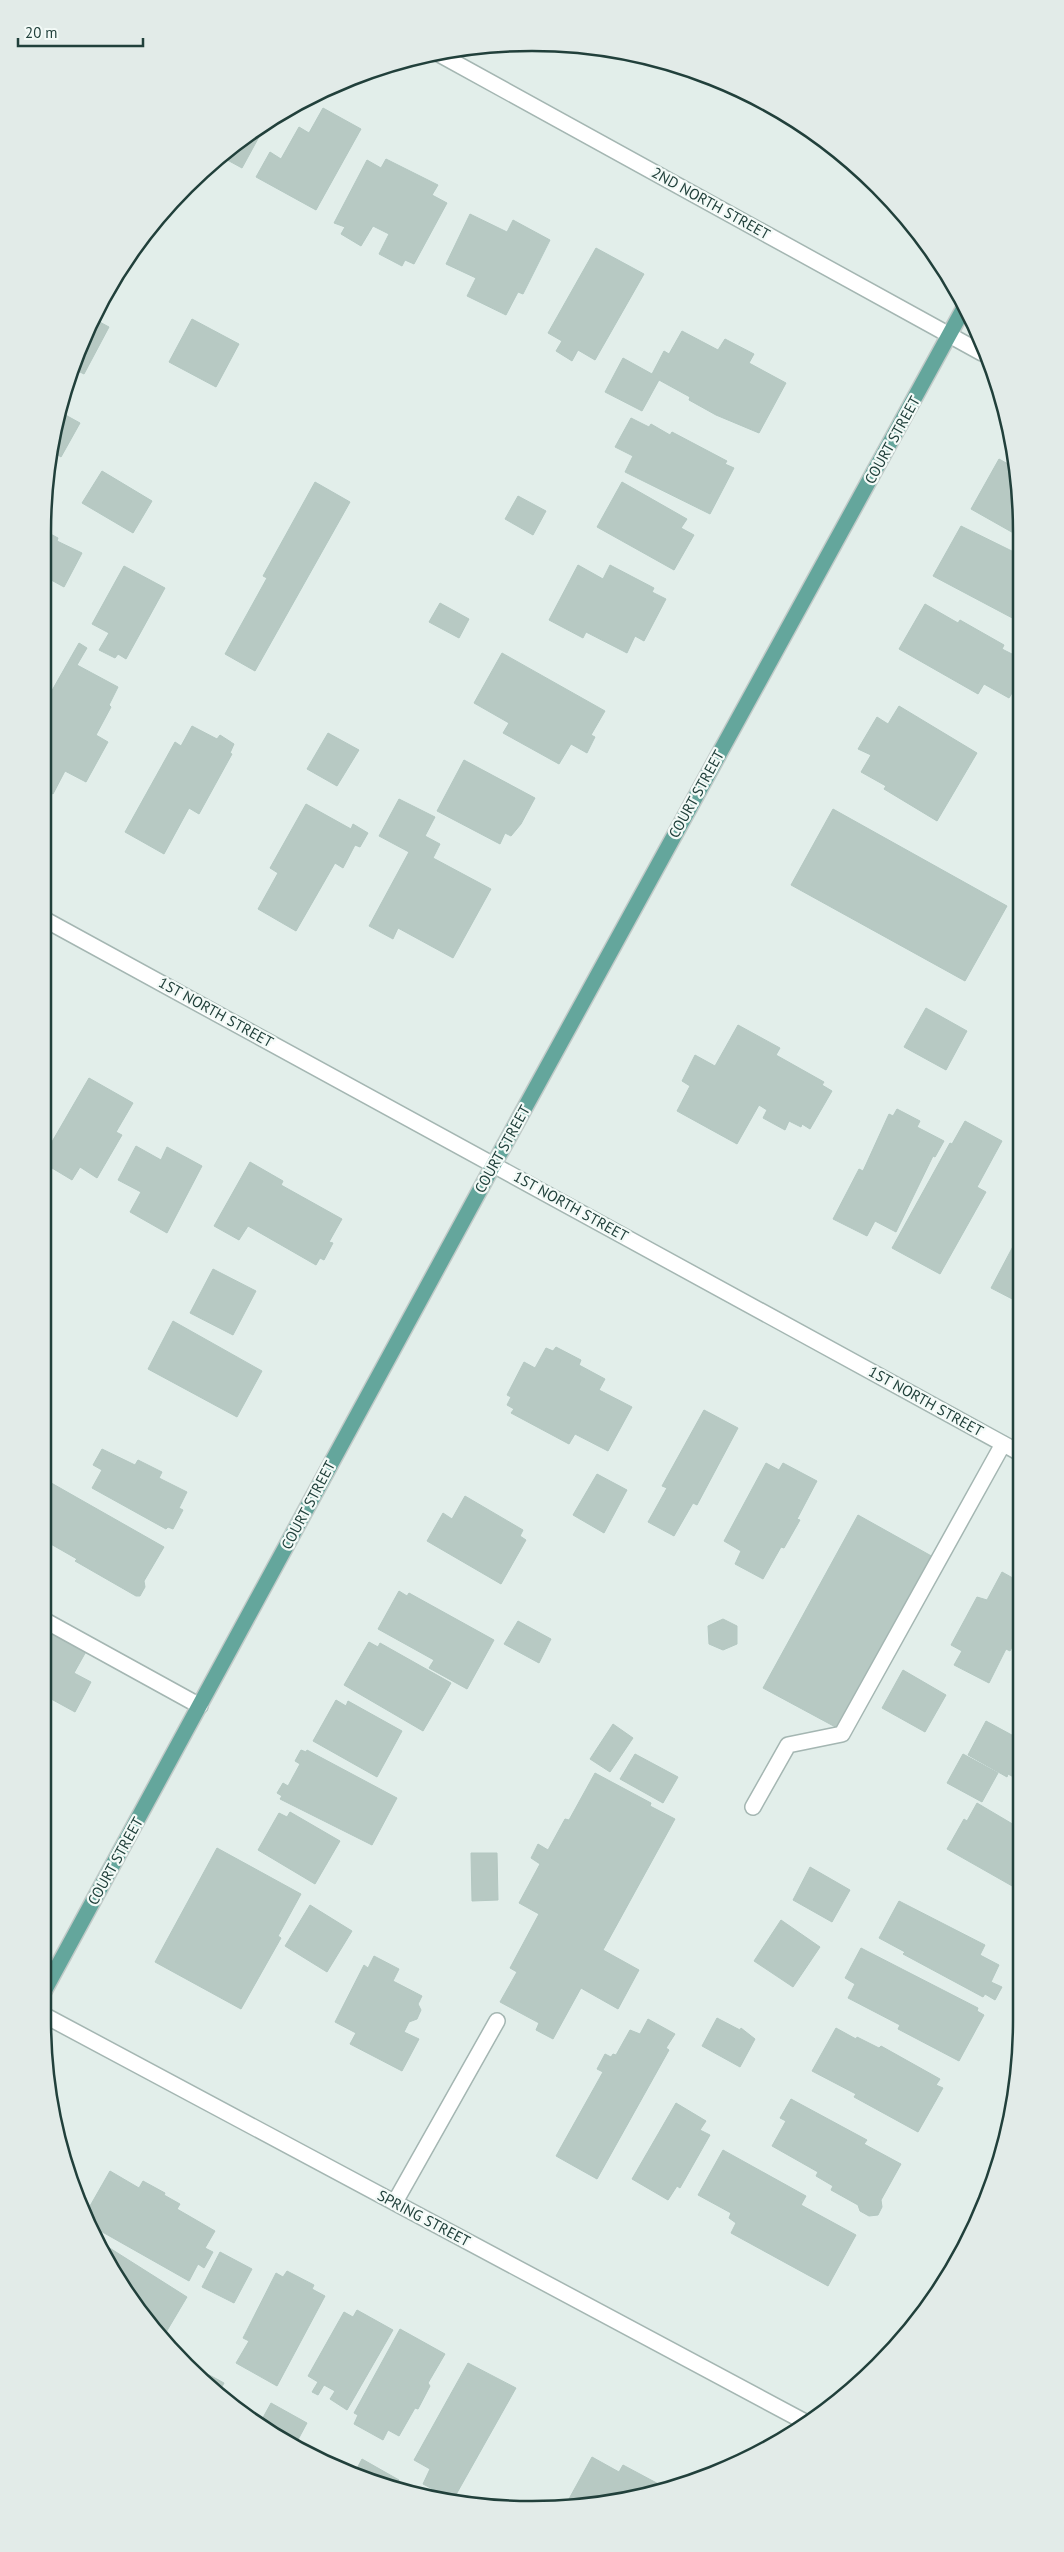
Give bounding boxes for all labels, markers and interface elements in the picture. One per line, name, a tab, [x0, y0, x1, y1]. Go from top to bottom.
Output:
scale bar	[18, 15, 142, 47]
text: 20 m	[25, 23, 58, 42]
street label: 2ND NORTH STREET	[648, 163, 774, 244]
street label: COURT STREET	[860, 392, 924, 487]
street label: COURT STREET	[664, 746, 728, 841]
street label: 1ST NORTH STREET	[155, 973, 277, 1052]
street label: COURT STREET	[470, 1101, 534, 1196]
street label: 1ST NORTH STREET	[510, 1167, 632, 1246]
street label: 1ST NORTH STREET	[865, 1362, 987, 1441]
street label: COURT STREET	[277, 1457, 340, 1553]
street label: COURT STREET	[83, 1813, 147, 1908]
street label: SPRING STREET	[374, 2186, 474, 2251]

